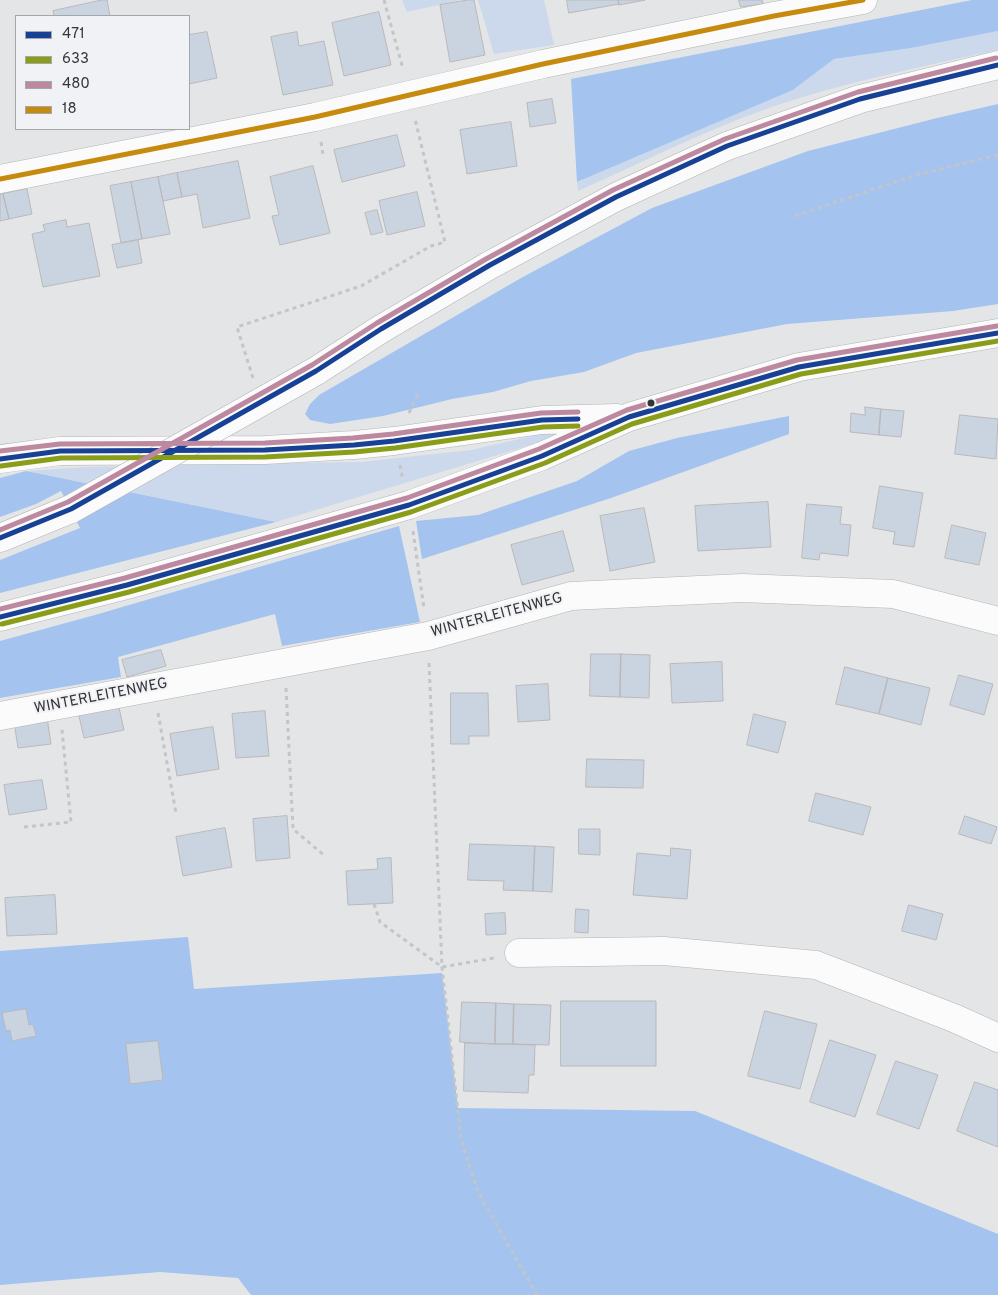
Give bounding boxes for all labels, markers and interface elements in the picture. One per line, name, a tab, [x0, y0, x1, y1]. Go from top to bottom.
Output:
legend	[15, 15, 190, 130]
text: 471	[62, 25, 85, 44]
text: 633	[62, 50, 89, 69]
text: 480	[62, 75, 90, 94]
text: 18	[62, 100, 77, 119]
unlabelled marker	[646, 398, 656, 408]
street label: WINTERLEITENWEG	[429, 590, 565, 642]
street label: WINTERLEITENWEG	[33, 675, 169, 719]

